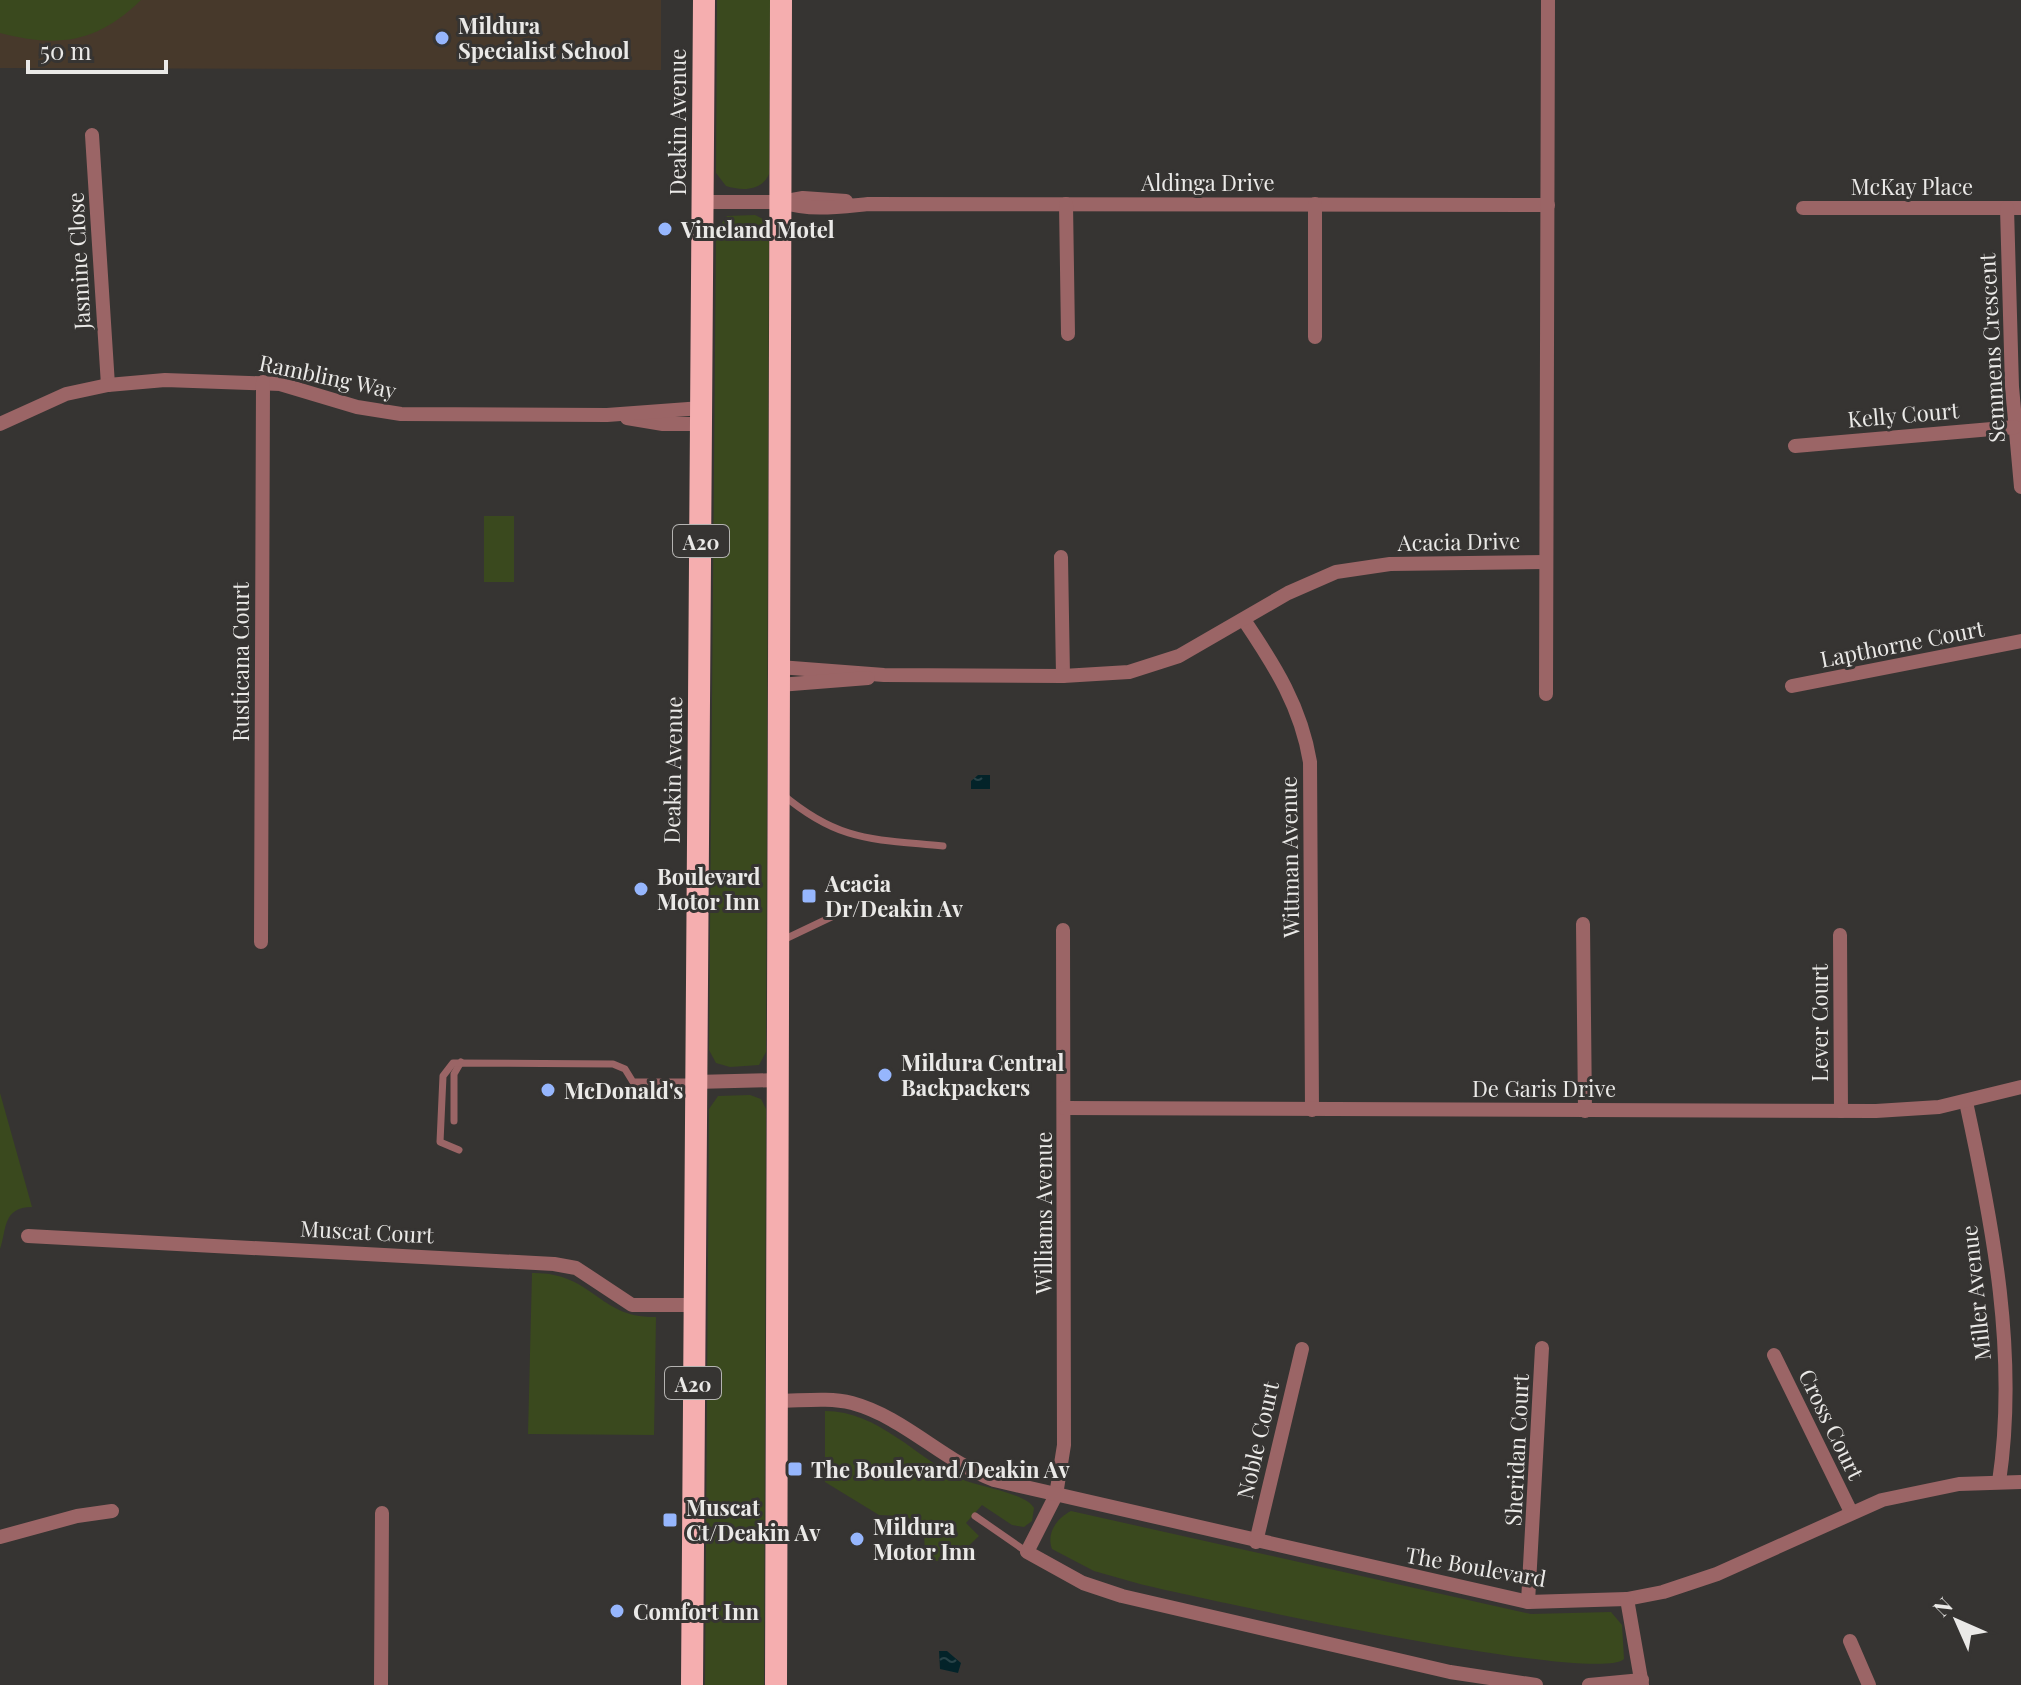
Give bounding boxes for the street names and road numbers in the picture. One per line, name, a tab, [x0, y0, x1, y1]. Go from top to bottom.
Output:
street label: Deakin Avenue	[662, 48, 692, 196]
street label: Aldinga Drive	[1140, 167, 1275, 197]
street label: McKay Place	[1851, 171, 1973, 201]
street label: Jasmine Close	[59, 192, 97, 331]
street label: Semmens Crescent	[1971, 251, 2011, 444]
street label: Rambling Way	[257, 347, 399, 405]
street label: Kelly Court	[1846, 394, 1961, 434]
road number: A20	[673, 525, 729, 557]
street label: Acacia Drive	[1396, 525, 1521, 557]
street label: Rusticana Court	[225, 581, 255, 742]
street label: Lapthorne Court	[1817, 612, 1988, 674]
street label: Deakin Avenue	[656, 696, 688, 844]
street label: Wittman Avenue	[1273, 776, 1305, 939]
street label: Lever Court	[1804, 963, 1834, 1082]
street label: De Garis Drive	[1472, 1073, 1616, 1103]
street label: Williams Avenue	[1028, 1132, 1058, 1295]
street label: Muscat Court	[299, 1213, 436, 1250]
street label: Miller Avenue	[1953, 1224, 1997, 1362]
street label: Cross Court	[1792, 1364, 1872, 1485]
road number: A20	[665, 1367, 721, 1399]
street label: Sheridan Court	[1497, 1372, 1535, 1527]
street label: Noble Court	[1229, 1377, 1285, 1502]
street label: The Boulevard	[1403, 1539, 1549, 1593]

